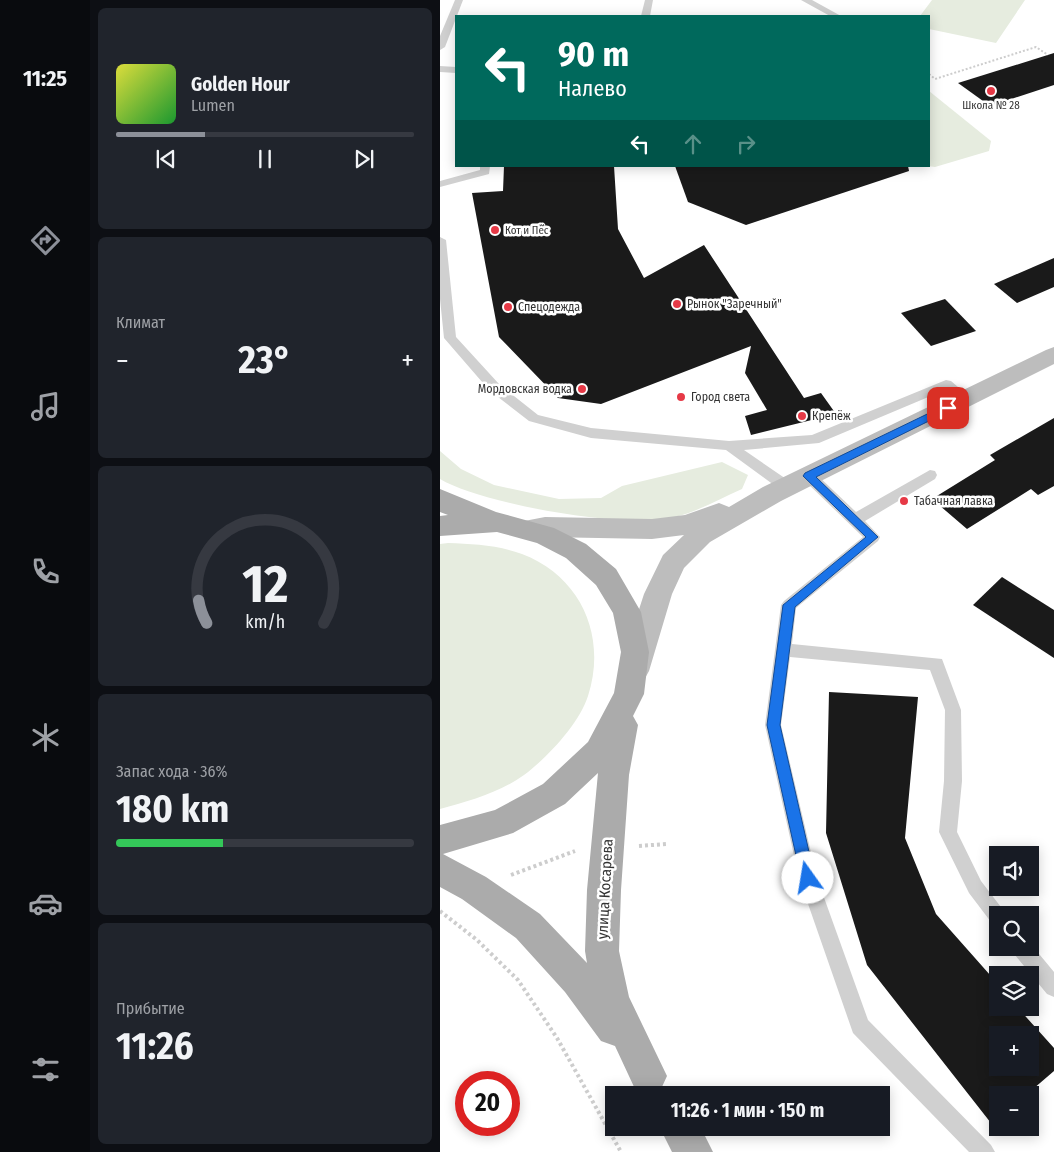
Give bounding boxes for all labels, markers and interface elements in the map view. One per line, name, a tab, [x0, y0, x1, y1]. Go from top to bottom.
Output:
text: 90 m	[558, 33, 629, 75]
icon: left	[475, 35, 540, 100]
text: 11:25	[23, 65, 67, 92]
text: Golden Hour	[191, 73, 290, 96]
text: Налево	[558, 75, 627, 102]
marker: Школа № 28	[985, 85, 997, 97]
text: Lumen	[191, 96, 235, 115]
place label: Школа № 28	[962, 99, 1020, 112]
icon: left	[626, 130, 654, 158]
icon: ahead	[679, 130, 707, 158]
icon: right	[732, 130, 760, 158]
icon: previous	[152, 145, 180, 173]
icon: pause	[251, 145, 279, 173]
icon: next	[350, 145, 378, 173]
icon: directions	[28, 223, 63, 258]
marker: Кот и Пёс	[489, 224, 501, 236]
place label: Кот и Пёс	[505, 224, 549, 237]
place label: Рынок "Заречный"	[687, 297, 782, 311]
marker: Рынок "Заречный"	[671, 298, 683, 310]
place label: Спецодежда	[518, 300, 580, 314]
marker: Спецодежда	[502, 301, 514, 313]
text: Климат	[116, 313, 165, 332]
text: 23°	[238, 337, 292, 383]
text: −	[116, 344, 129, 377]
text: +	[401, 344, 414, 377]
place label: Мордовская водка	[478, 382, 572, 396]
marker: Мордовская водка	[576, 383, 588, 395]
pin	[927, 387, 969, 429]
icon: music	[28, 389, 63, 424]
place label: Город света	[691, 390, 750, 404]
marker: Город света	[675, 391, 687, 403]
icon: arrive	[934, 394, 962, 422]
place label: Крепёж	[812, 409, 851, 423]
marker: Крепёж	[796, 410, 808, 422]
place label: Табачная лавка	[914, 494, 993, 508]
marker: Табачная лавка	[898, 495, 910, 507]
text: 12	[242, 553, 288, 616]
icon: phone	[28, 554, 63, 589]
text: km/h	[245, 611, 285, 633]
icon: climate	[28, 720, 63, 755]
text: Запас хода · 36%	[116, 762, 227, 781]
text: 180 km	[116, 786, 229, 832]
street label: улица Косарева	[593, 838, 617, 940]
map controls	[989, 846, 1039, 1136]
button: sound	[989, 846, 1039, 896]
position arrow	[781, 851, 833, 903]
icon: car	[28, 886, 63, 921]
button: search	[989, 906, 1039, 956]
button: layers	[989, 966, 1039, 1016]
text: Прибытие	[116, 999, 185, 1018]
text: 11:26	[116, 1023, 194, 1069]
button: +	[989, 1026, 1039, 1076]
icon: filters	[28, 1052, 63, 1087]
speed limit sign: 20	[455, 1071, 520, 1136]
button: −	[989, 1086, 1039, 1136]
text: 11:26 · 1 мин · 150 m	[671, 1099, 824, 1122]

